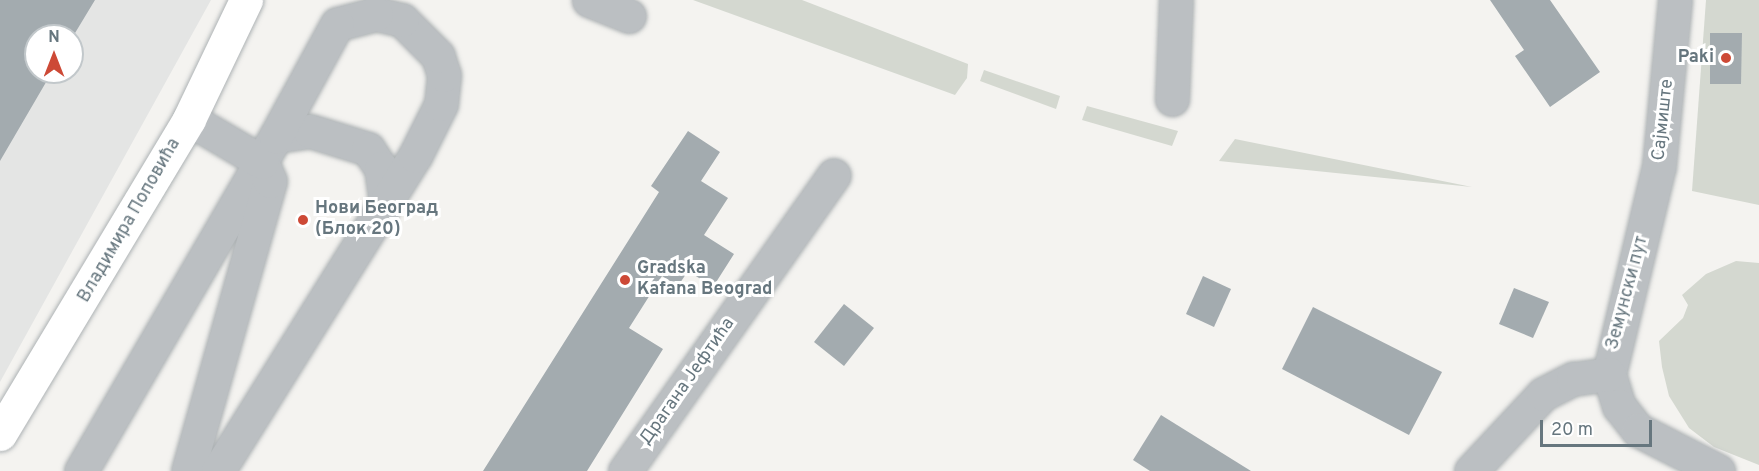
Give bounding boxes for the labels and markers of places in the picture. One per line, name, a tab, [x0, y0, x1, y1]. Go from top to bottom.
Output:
place label: Paki	[1678, 47, 1714, 69]
marker: Paki	[1719, 51, 1733, 65]
place label: Нови Београд (Блок 20)	[315, 199, 438, 242]
marker: Нови Београд (Блок 20)	[296, 213, 310, 227]
place label: Gradska Kafana Beograd	[637, 259, 772, 302]
marker: Gradska Kafana Beograd	[618, 273, 632, 287]

